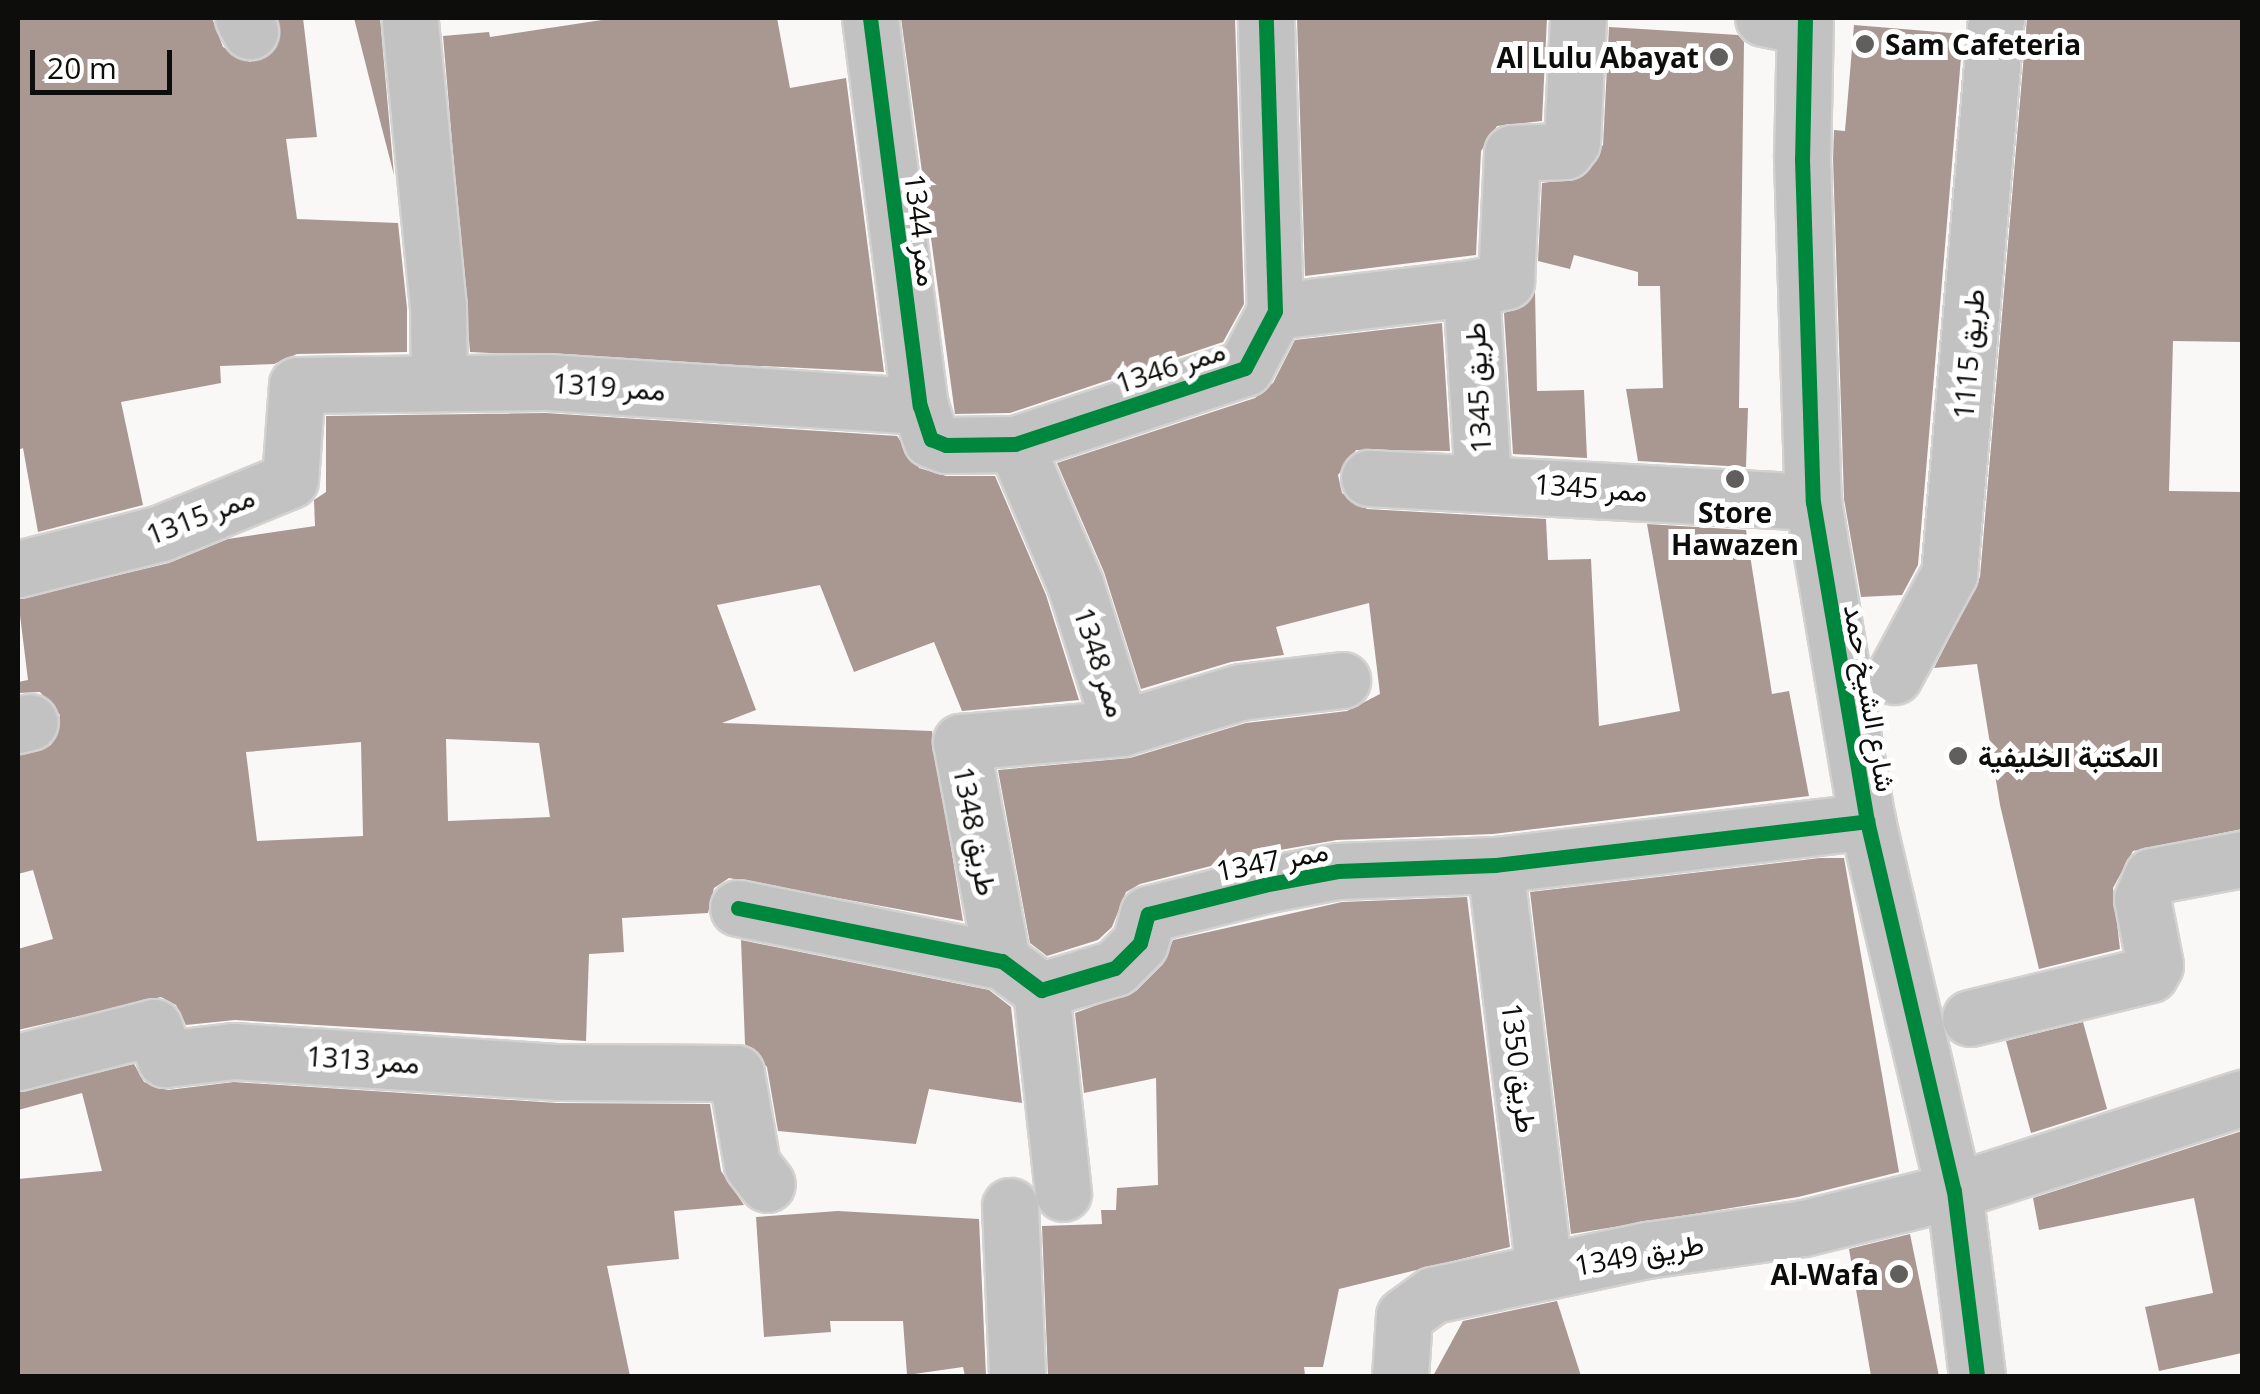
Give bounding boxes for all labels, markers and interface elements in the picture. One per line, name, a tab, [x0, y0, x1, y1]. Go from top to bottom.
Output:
place label: Sam Cafeteria	[1885, 27, 2081, 61]
scale bar	[35, 30, 178, 92]
marker: Sam Cafeteria	[1854, 33, 1876, 55]
place label: Al Lulu Abayat	[1496, 40, 1699, 74]
marker: Al Lulu Abayat	[1708, 46, 1730, 68]
text: 20 m	[47, 47, 117, 88]
street label: ممر 1344	[898, 172, 946, 288]
street label: طريق 1115	[1946, 287, 1990, 421]
street label: طريق 1345	[1457, 322, 1497, 454]
street label: ممر 1346	[1111, 333, 1229, 399]
street label: ممر 1319	[551, 365, 667, 407]
street label: ممر 1345	[1533, 466, 1649, 508]
marker: Store Hawazen	[1724, 468, 1746, 490]
street label: ممر 1315	[141, 479, 259, 551]
place label: Store Hawazen	[1671, 495, 1799, 561]
street label: شارع الشيخ حمد	[1838, 602, 1904, 794]
street label: ممر 1348	[1068, 603, 1134, 721]
place label: المكتبة الخليفية	[1978, 739, 2159, 773]
marker: المكتبة الخليفية	[1947, 745, 1969, 767]
street label: طريق 1348	[947, 764, 1005, 898]
street label: ممر 1347	[1213, 833, 1331, 887]
street label: طريق 1350	[1495, 1001, 1545, 1135]
street label: ممر 1313	[305, 1038, 421, 1080]
street label: طريق 1349	[1572, 1226, 1706, 1282]
place label: Al-Wafa	[1770, 1257, 1879, 1291]
marker: Al-Wafa	[1888, 1263, 1910, 1285]

